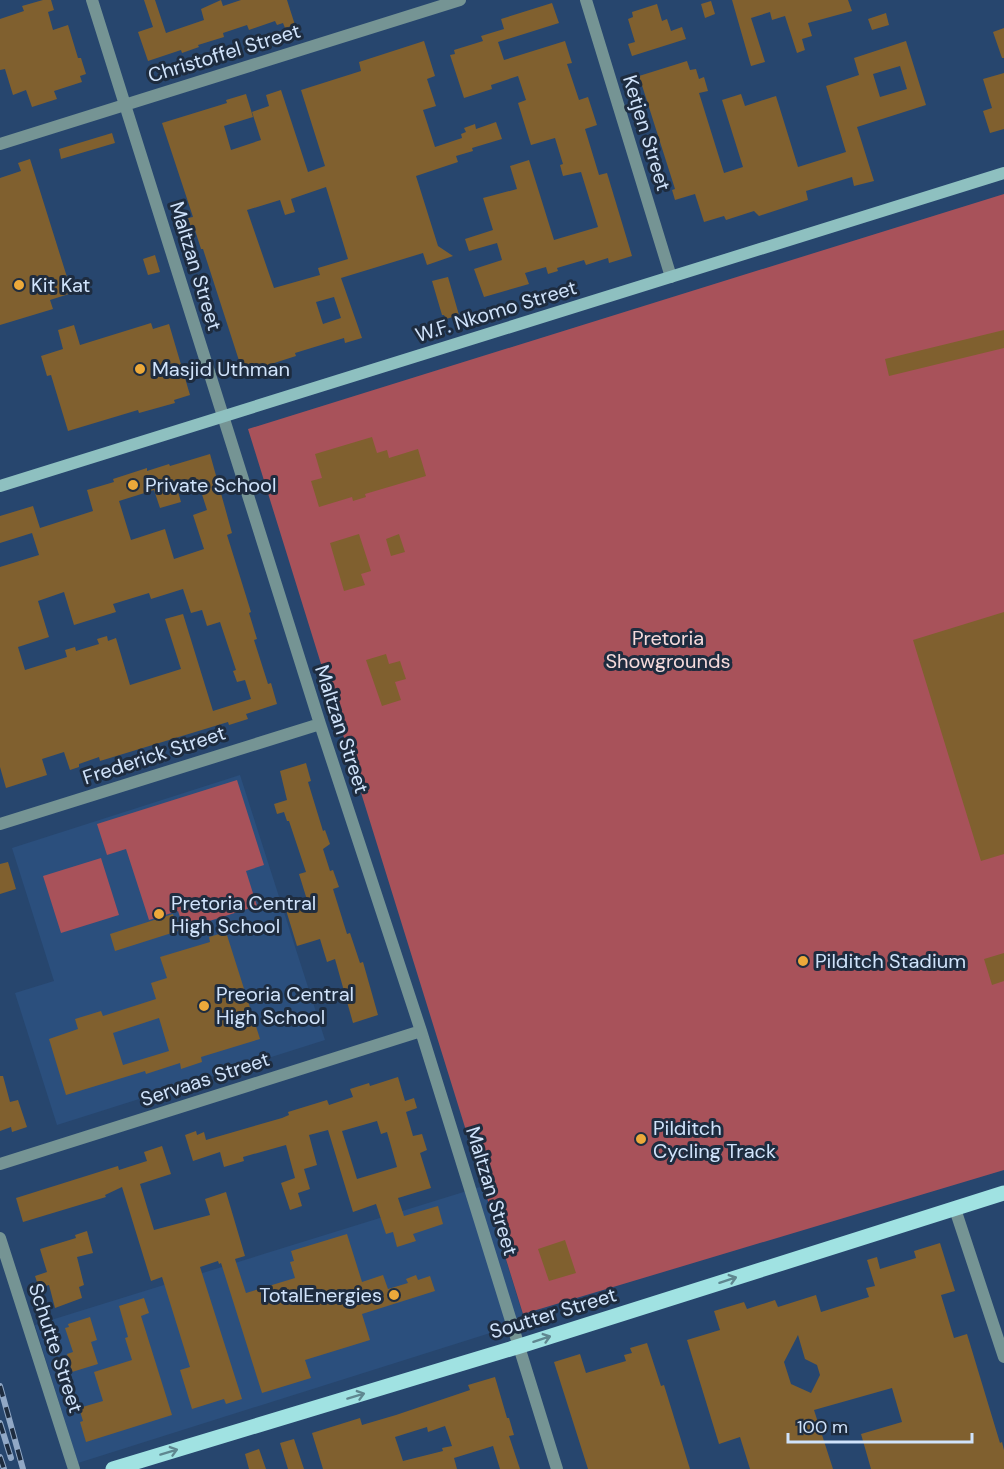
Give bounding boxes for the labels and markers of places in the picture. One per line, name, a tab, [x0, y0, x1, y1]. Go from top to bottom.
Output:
place label: Kit Kat	[31, 272, 90, 298]
marker: Kit Kat	[12, 278, 26, 292]
place label: Masjid Uthman	[152, 356, 290, 382]
marker: Masjid Uthman	[133, 362, 147, 376]
place label: Private School	[145, 472, 276, 498]
marker: Private School	[126, 478, 140, 492]
place label: Pretoria Central High School	[171, 890, 316, 939]
marker: Pretoria Central High School	[152, 907, 166, 921]
place label: Pilditch Stadium	[815, 948, 966, 974]
marker: Pilditch Stadium	[796, 954, 810, 968]
place label: Preoria Central High School	[216, 981, 354, 1030]
marker: Preoria Central High School	[197, 999, 211, 1013]
place label: Pilditch Cycling Track	[653, 1115, 776, 1164]
marker: Pilditch Cycling Track	[634, 1132, 648, 1146]
place label: TotalEnergies	[259, 1282, 382, 1308]
marker: TotalEnergies	[387, 1288, 401, 1302]

